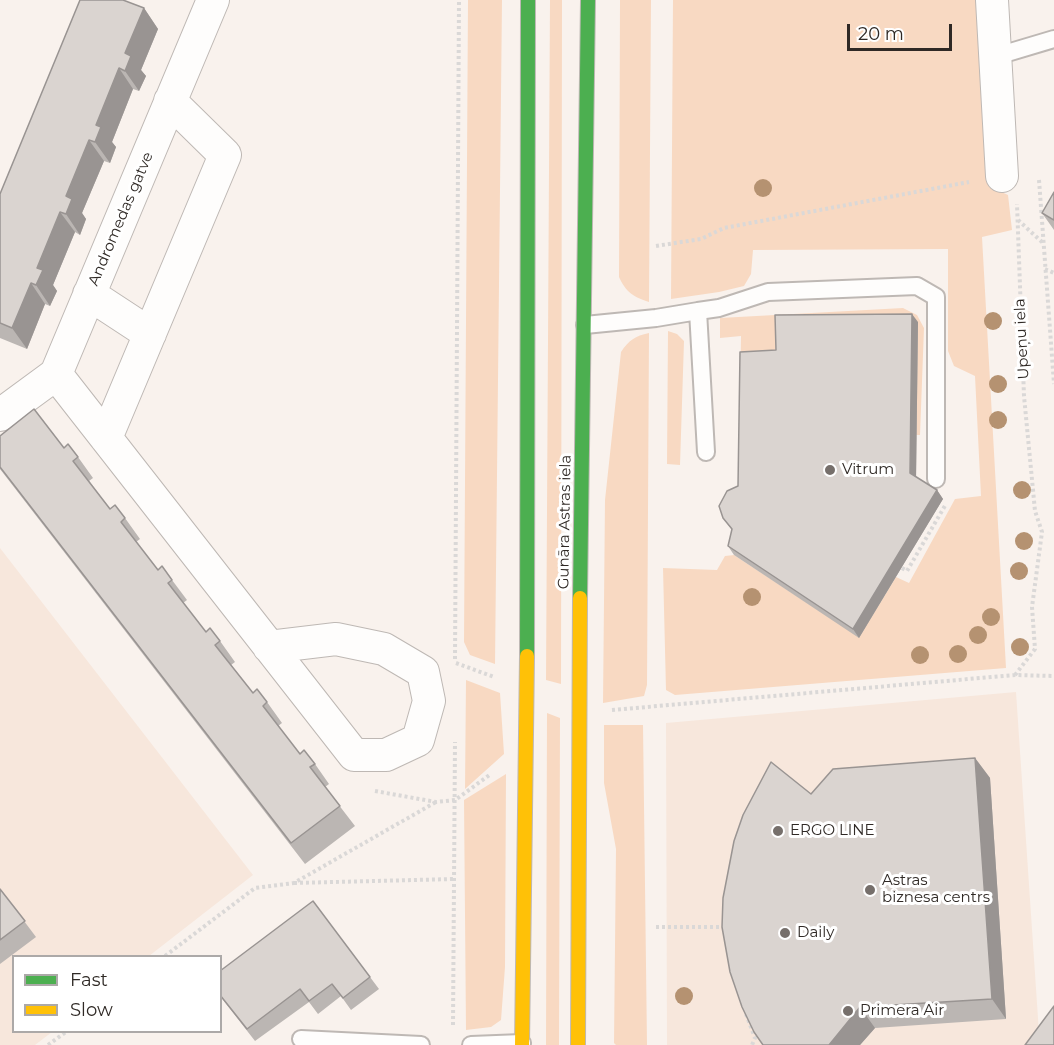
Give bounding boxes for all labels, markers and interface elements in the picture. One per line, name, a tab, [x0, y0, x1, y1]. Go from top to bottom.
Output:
scale bar	[850, 12, 955, 50]
text: 20 m	[858, 23, 904, 45]
street label: Andromedas gatve	[85, 149, 157, 289]
street label: Upeņu iela	[1011, 298, 1033, 380]
street label: Gunāra Astras iela	[555, 455, 575, 589]
place label: Vitrum	[842, 461, 894, 479]
marker: Vitrum	[823, 463, 837, 477]
place label: ERGO LINE	[790, 822, 875, 840]
marker: ERGO LINE	[771, 824, 785, 838]
place label: Astras biznesa centrs	[882, 872, 990, 907]
marker: Astras biznesa centrs	[863, 883, 877, 897]
place label: Daily	[797, 924, 834, 942]
marker: Daily	[778, 926, 792, 940]
legend	[12, 955, 222, 1033]
text: Fast	[70, 969, 108, 991]
text: Slow	[70, 999, 113, 1021]
place label: Primera Air	[860, 1002, 944, 1020]
marker: Primera Air	[841, 1004, 855, 1018]

